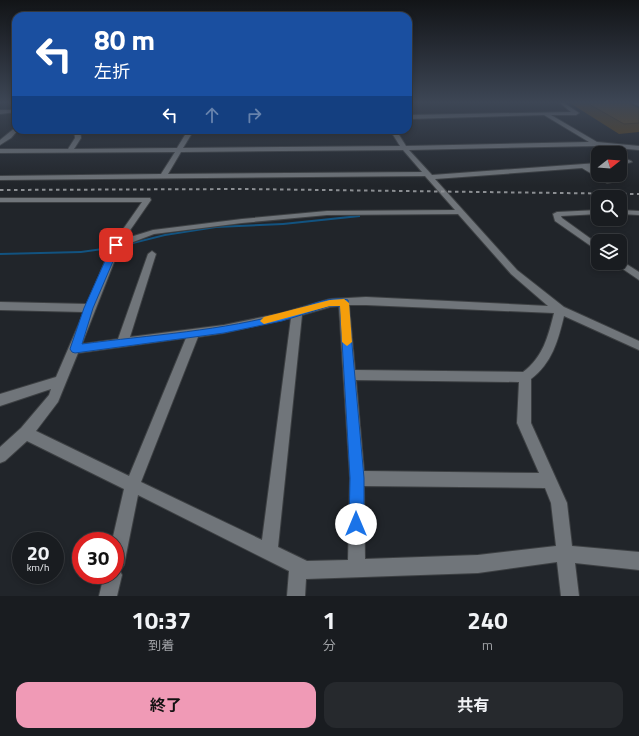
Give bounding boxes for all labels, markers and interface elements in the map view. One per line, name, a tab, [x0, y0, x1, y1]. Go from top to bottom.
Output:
text: 80 m	[94, 18, 155, 61]
icon: left	[28, 28, 80, 80]
text: 左折	[94, 58, 130, 85]
icon: left	[159, 104, 181, 126]
icon: ahead	[201, 104, 223, 126]
icon: right	[243, 104, 265, 126]
north arrow	[591, 146, 627, 182]
map controls	[591, 146, 627, 270]
button: search	[591, 190, 627, 226]
pin	[99, 228, 133, 262]
icon: arrive	[105, 234, 127, 256]
button: layers	[591, 234, 627, 270]
position arrow	[335, 503, 377, 545]
speed limit sign: 30	[72, 532, 124, 584]
text: 20	[27, 537, 49, 568]
text: km/h	[27, 560, 49, 575]
text: 10:37	[131, 602, 191, 638]
text: 1	[323, 602, 336, 638]
text: 240	[467, 602, 508, 638]
text: 到着	[148, 635, 174, 655]
text: 分	[323, 635, 336, 655]
text: m	[482, 635, 493, 655]
button: 終了	[16, 682, 316, 728]
button: 共有	[324, 682, 623, 728]

